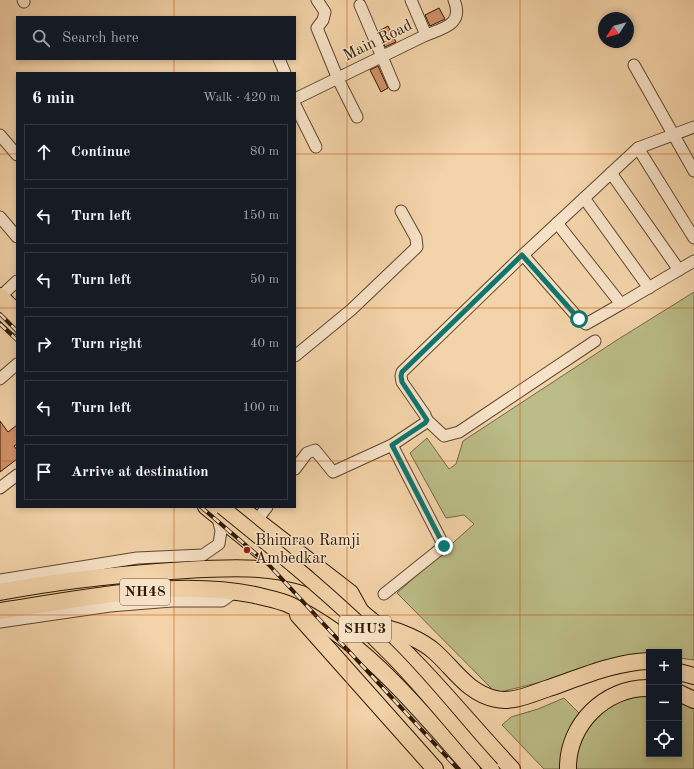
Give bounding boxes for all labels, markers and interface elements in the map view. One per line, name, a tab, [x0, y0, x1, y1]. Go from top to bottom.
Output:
north arrow	[598, 12, 634, 48]
search box	[16, 16, 296, 60]
street label: Main Road	[341, 18, 415, 64]
icon: search	[30, 27, 52, 49]
text: Search here	[62, 31, 139, 46]
text: 6 min	[32, 90, 75, 107]
text: Walk · 420 m	[203, 91, 280, 104]
icon: ahead	[33, 141, 55, 163]
text: Continue	[71, 145, 130, 160]
text: 80 m	[250, 145, 279, 158]
icon: left	[33, 205, 55, 227]
text: Turn left	[71, 209, 131, 224]
text: 150 m	[242, 209, 279, 222]
icon: left	[33, 269, 55, 291]
text: Turn left	[71, 273, 131, 288]
text: 50 m	[250, 273, 279, 286]
route start	[570, 310, 588, 328]
icon: right	[33, 333, 55, 355]
text: Turn right	[71, 337, 142, 352]
text: 40 m	[250, 337, 279, 350]
icon: left	[33, 397, 55, 419]
text: Turn left	[71, 401, 131, 416]
text: 100 m	[242, 401, 279, 414]
icon: arrive	[33, 461, 55, 483]
text: Arrive at destination	[71, 465, 209, 480]
place label: Bhimrao Ramji Ambedkar	[255, 533, 360, 567]
route end	[435, 537, 453, 555]
marker: Bhimrao Ramji Ambedkar	[242, 545, 252, 555]
road number: NH48	[120, 579, 170, 605]
road number: SHU3	[339, 616, 391, 642]
map controls	[646, 649, 682, 757]
button: +	[646, 649, 682, 685]
button: −	[646, 685, 682, 721]
button: locate	[646, 721, 682, 757]

